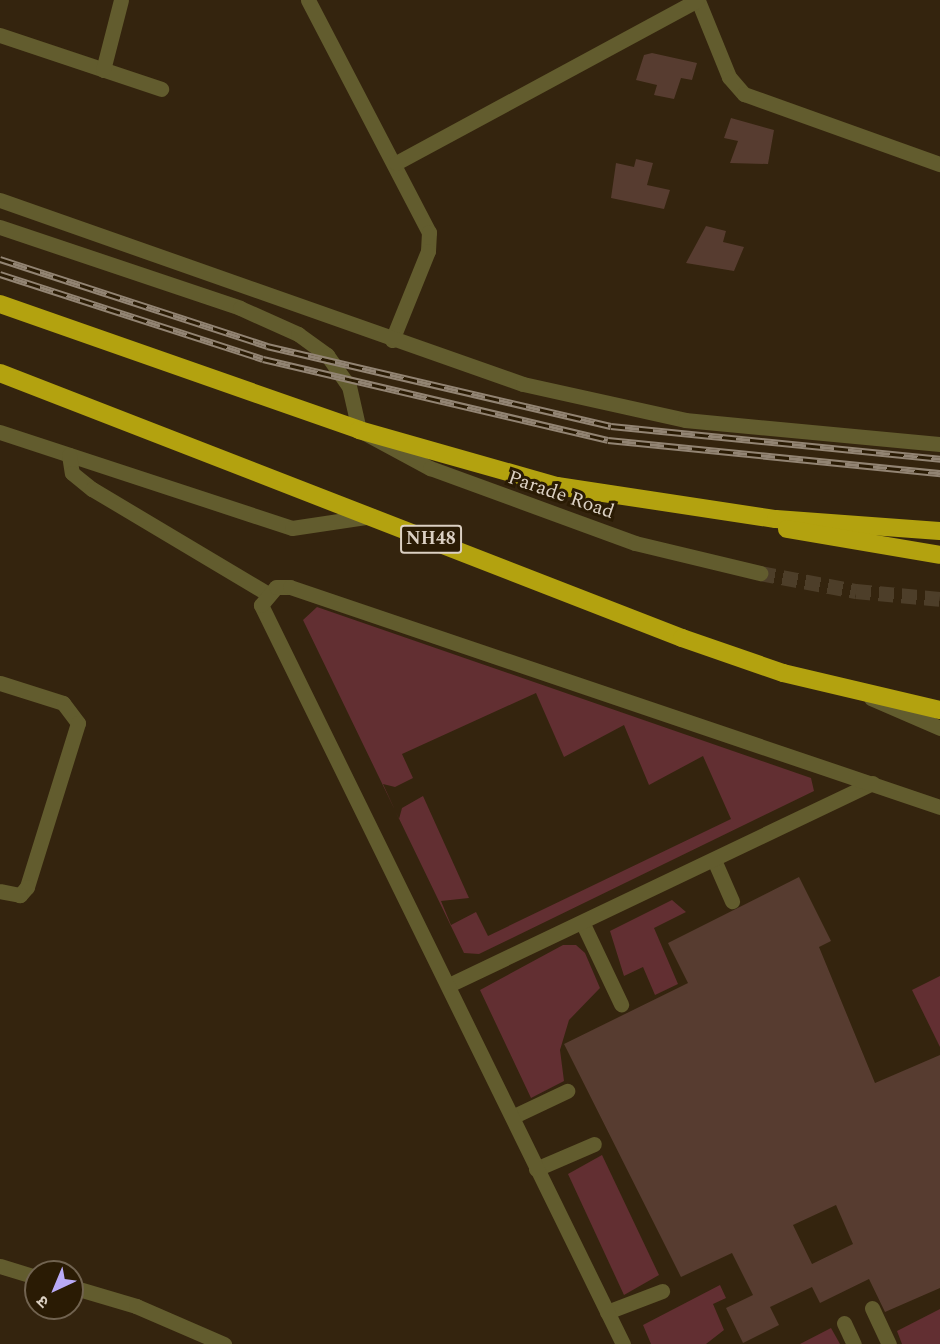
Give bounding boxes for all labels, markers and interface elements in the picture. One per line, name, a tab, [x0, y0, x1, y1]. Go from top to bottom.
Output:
street label: Parade Road	[505, 466, 617, 524]
road number: NH48	[400, 524, 462, 554]
north arrow	[24, 1260, 84, 1320]
text: उ	[31, 1290, 55, 1313]

